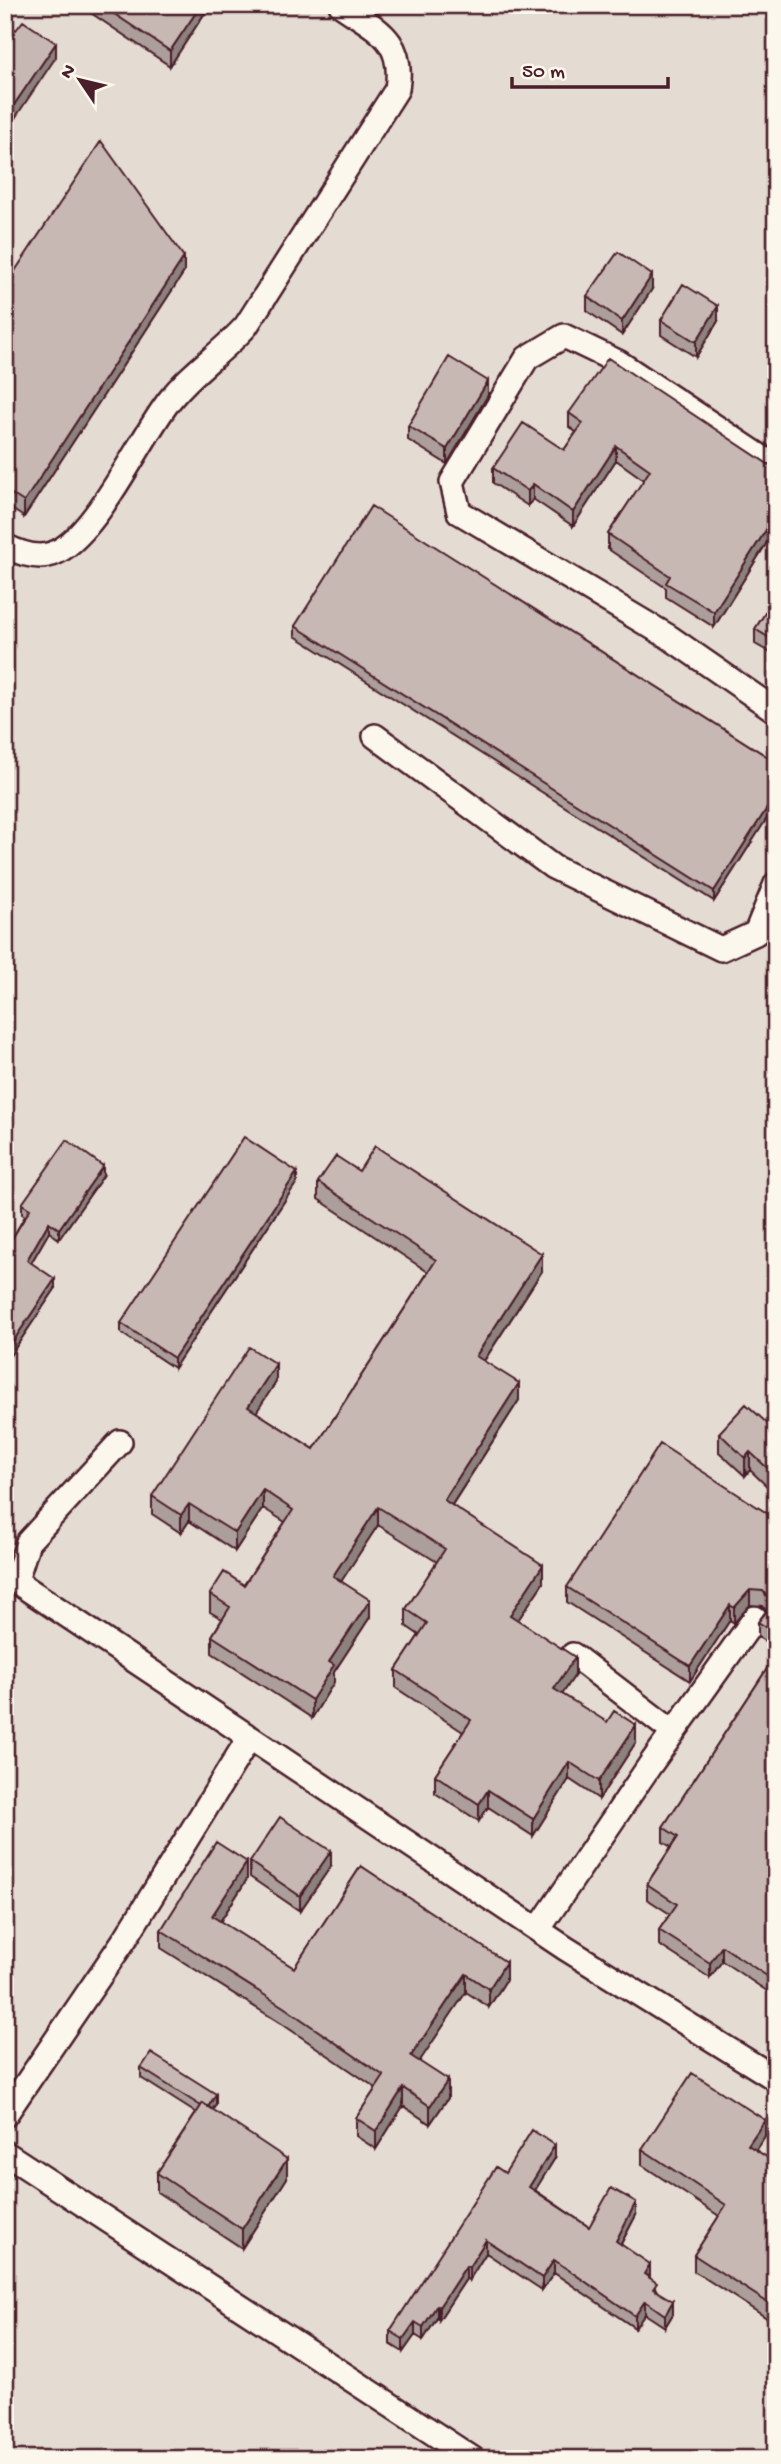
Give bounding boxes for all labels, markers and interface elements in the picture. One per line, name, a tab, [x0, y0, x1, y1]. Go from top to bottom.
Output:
north arrow	[46, 46, 116, 116]
scale bar	[512, 46, 667, 90]
text: N	[56, 61, 82, 84]
text: 50 m	[522, 61, 565, 86]

